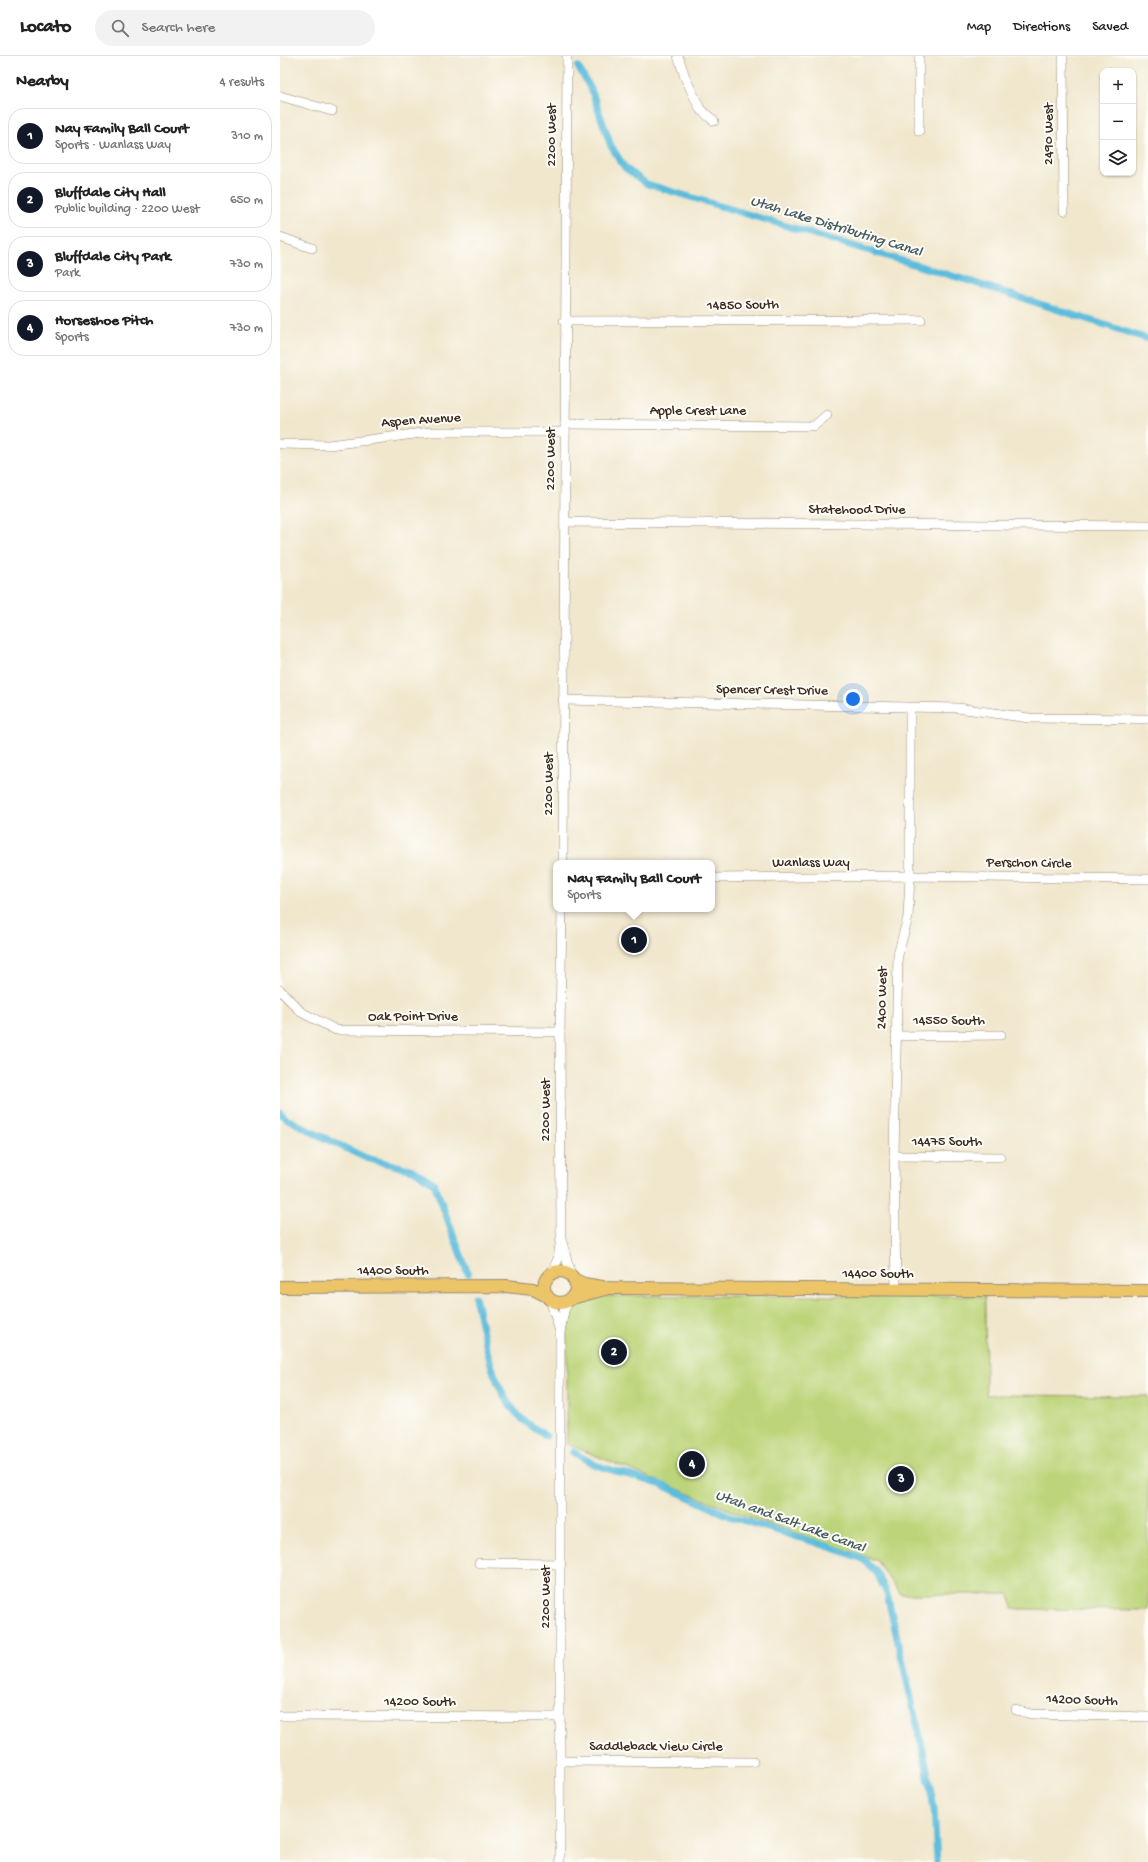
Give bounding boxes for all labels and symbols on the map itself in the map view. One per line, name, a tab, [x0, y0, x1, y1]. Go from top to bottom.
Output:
street label: 2200 West	[544, 102, 561, 166]
street label: 2490 West	[1041, 102, 1058, 165]
water label: Utah Lake Distributing Canal	[748, 192, 926, 262]
street label: 14850 South	[706, 297, 780, 315]
street label: Apple Crest Lane	[650, 403, 747, 420]
street label: Aspen Avenue	[381, 410, 462, 432]
street label: 2200 West	[543, 426, 560, 490]
street label: Statehood Drive	[808, 502, 906, 519]
street label: Spencer Crest Drive	[716, 682, 829, 700]
your location	[843, 689, 863, 709]
street label: 2200 West	[541, 751, 558, 815]
street label: Wanlass Way	[772, 855, 850, 872]
street label: Perschon Circle	[985, 855, 1073, 873]
pin: 1	[621, 925, 647, 955]
street label: 2400 West	[874, 965, 892, 1029]
street label: Oak Point Drive	[368, 1009, 459, 1026]
street label: 14550 South	[912, 1013, 985, 1030]
street label: 2200 West	[538, 1077, 555, 1141]
street label: 14475 South	[911, 1134, 983, 1151]
street label: 14400 South	[356, 1263, 429, 1280]
street label: 14400 South	[841, 1266, 914, 1283]
pin: 2	[601, 1337, 627, 1367]
pin: 4	[679, 1449, 705, 1479]
pin: 3	[888, 1464, 914, 1494]
water label: Utah and Salt Lake Canal	[713, 1487, 869, 1558]
street label: 2200 West	[538, 1564, 555, 1628]
street label: 14200 South	[1045, 1691, 1119, 1711]
street label: 14200 South	[383, 1694, 456, 1711]
street label: Saddleback View Circle	[589, 1739, 723, 1756]

